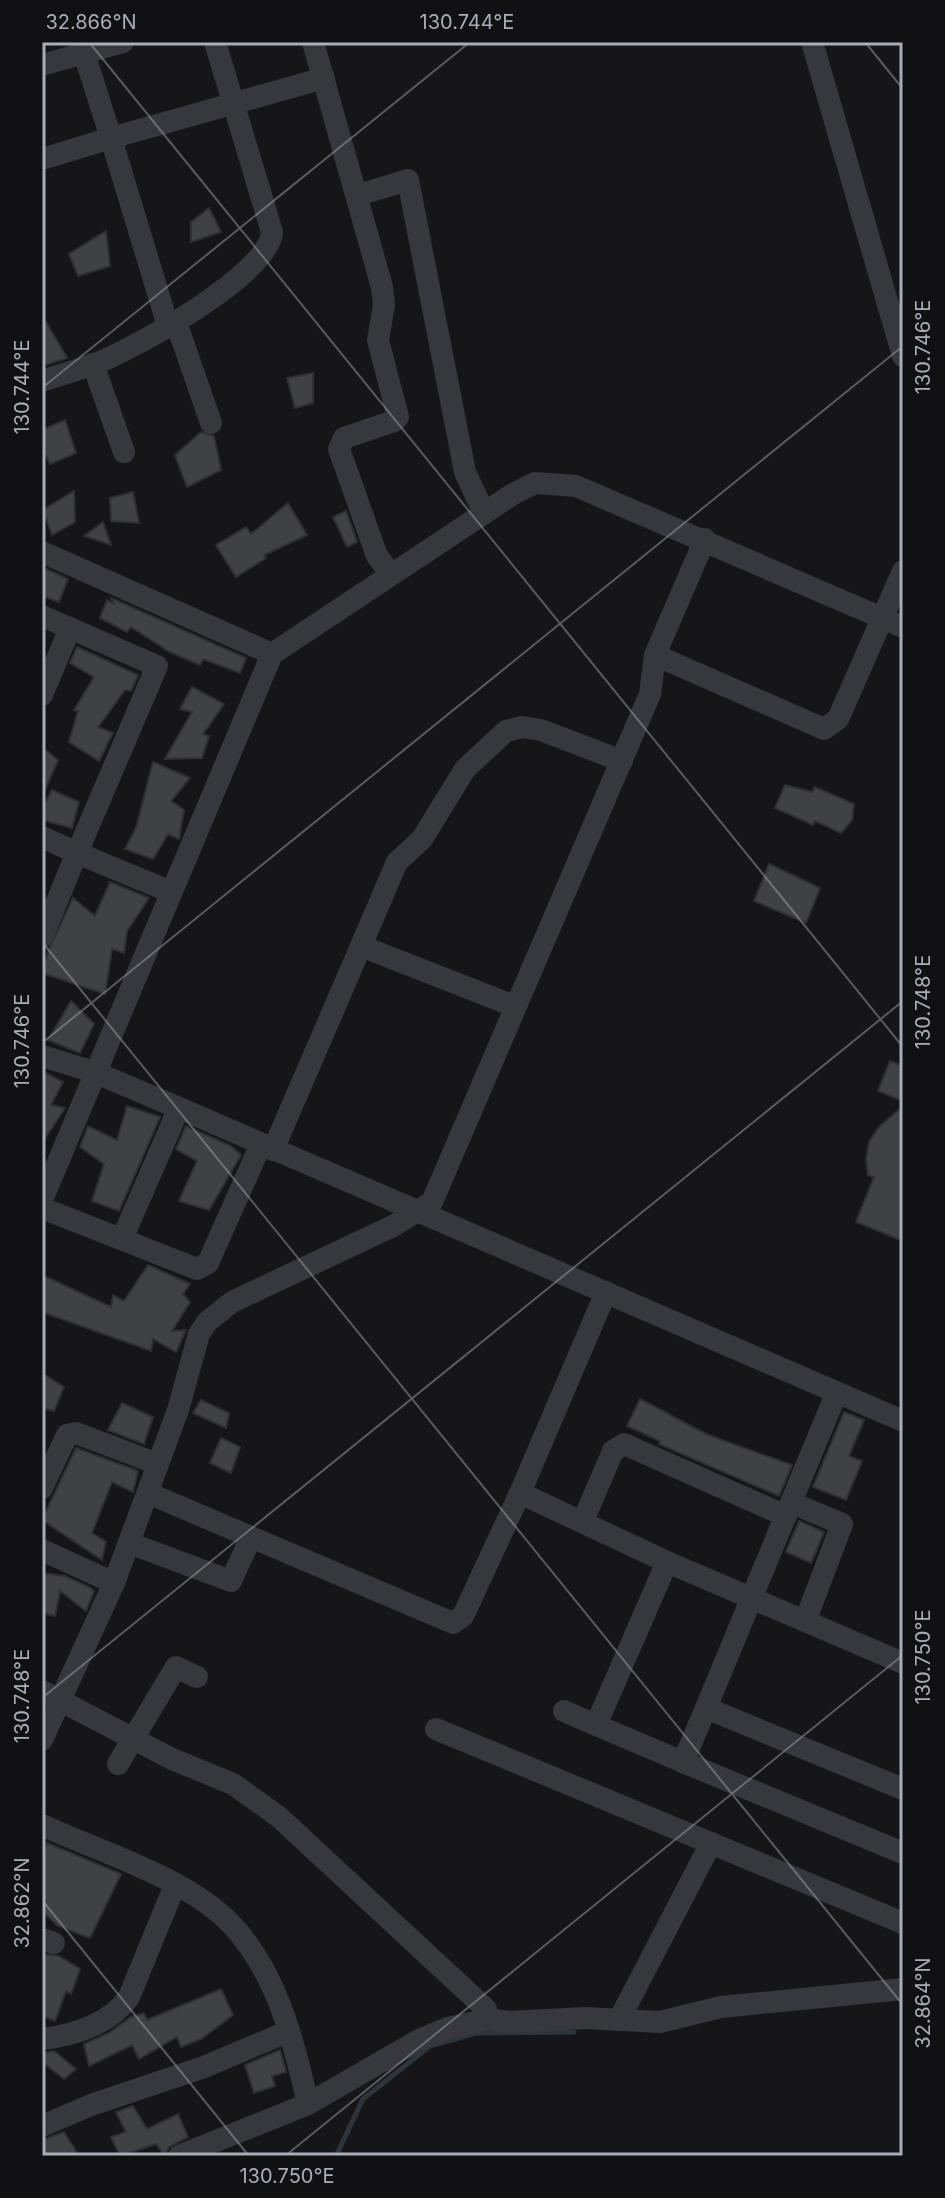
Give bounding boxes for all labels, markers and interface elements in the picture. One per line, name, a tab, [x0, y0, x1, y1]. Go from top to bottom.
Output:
text: 32.866°N	[45, 10, 137, 34]
text: 130.744°E	[420, 10, 514, 34]
text: 130.746°E	[911, 300, 935, 394]
text: 130.744°E	[10, 340, 34, 434]
text: 130.748°E	[911, 955, 935, 1049]
text: 130.746°E	[10, 994, 34, 1088]
text: 130.750°E	[911, 1609, 935, 1705]
text: 130.748°E	[10, 1649, 34, 1743]
text: 32.862°N	[10, 1857, 34, 1949]
text: 32.864°N	[911, 1957, 935, 2049]
text: 130.750°E	[239, 2164, 335, 2188]

